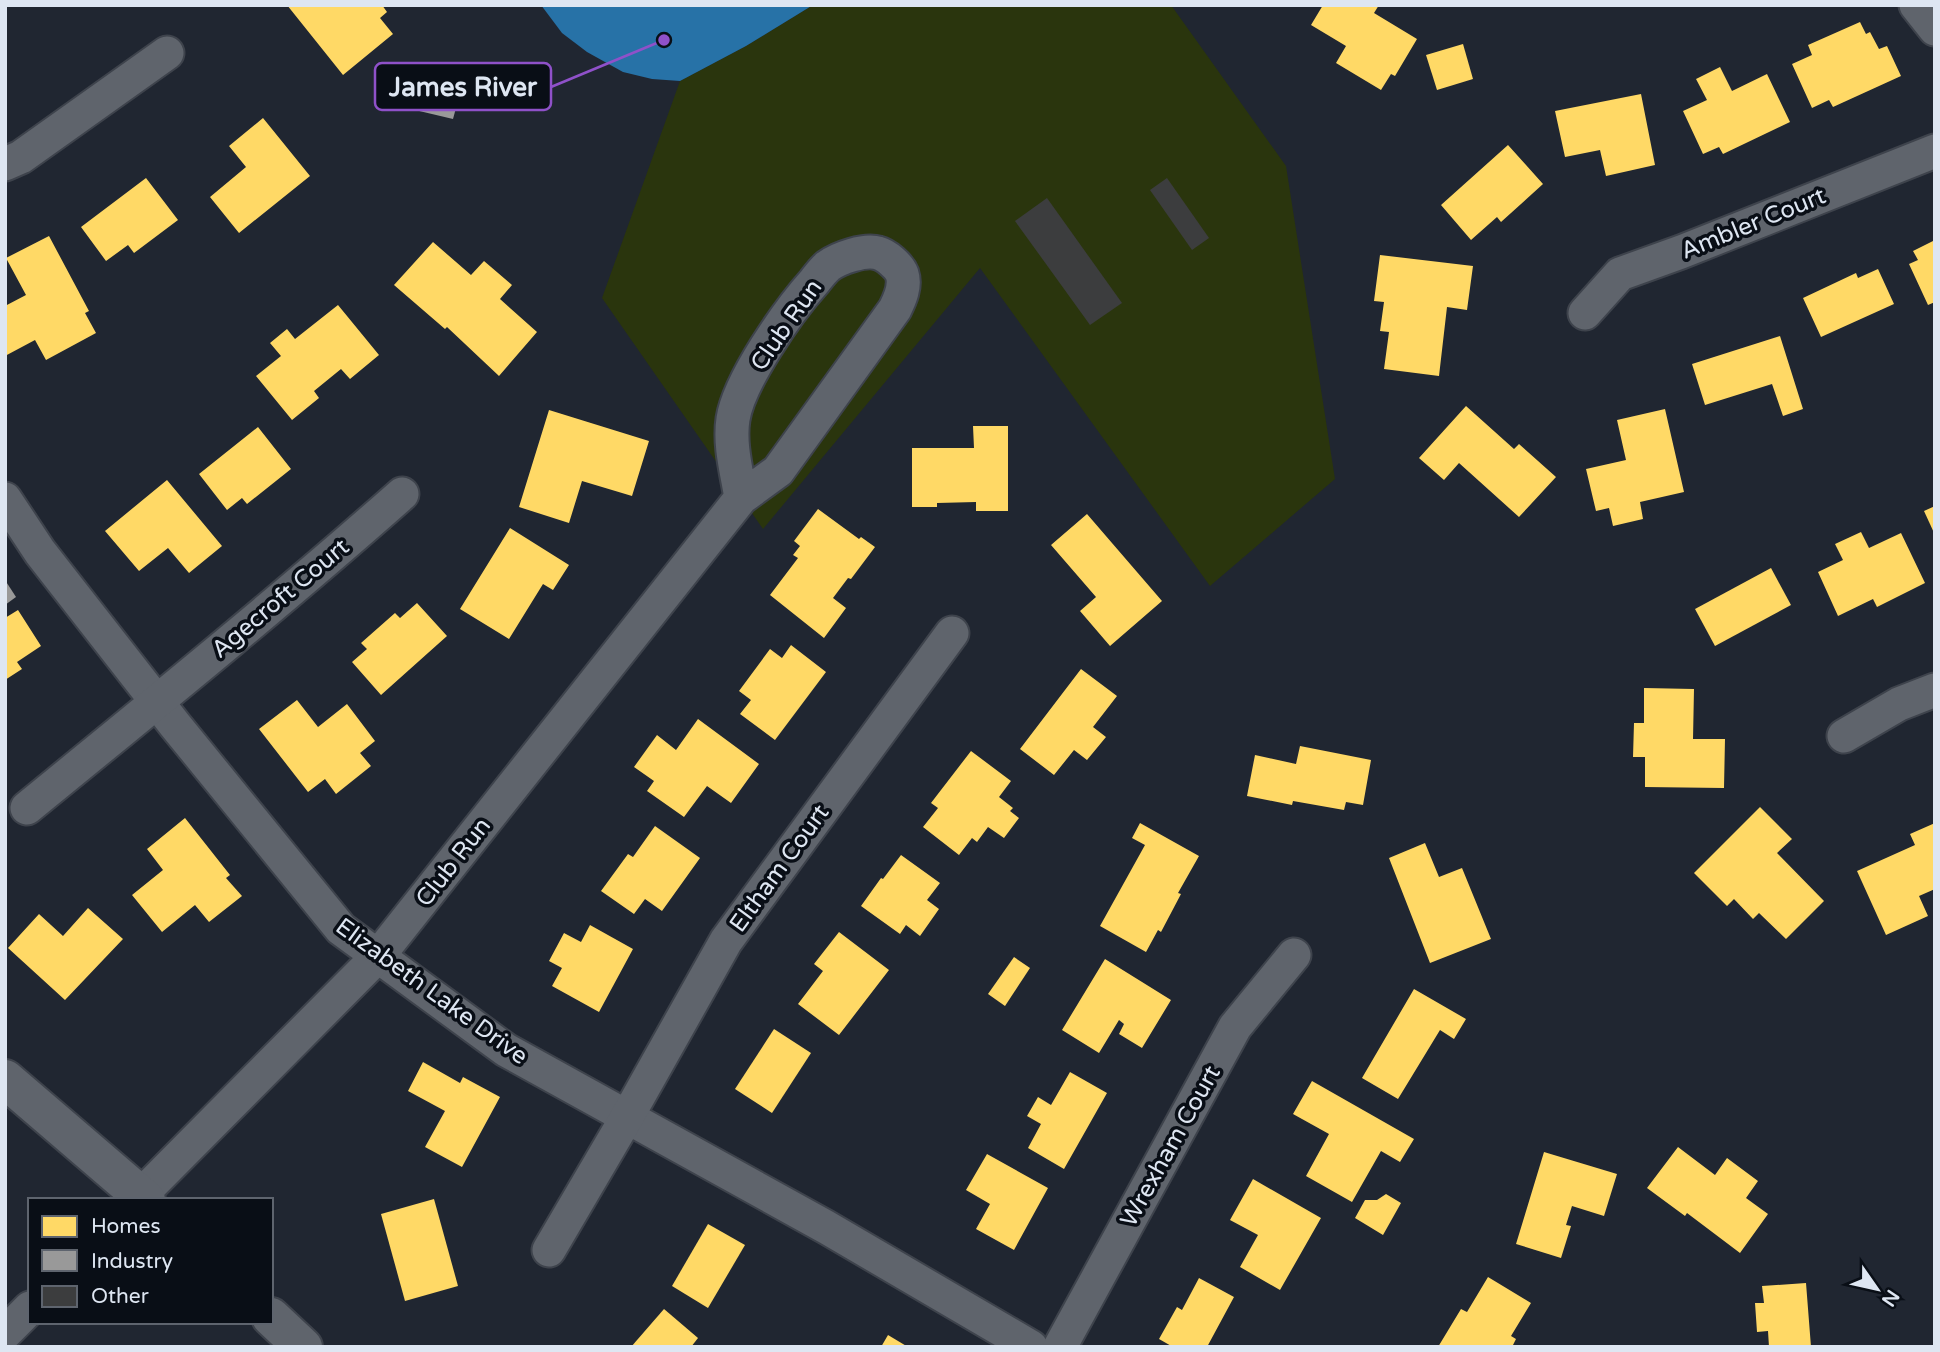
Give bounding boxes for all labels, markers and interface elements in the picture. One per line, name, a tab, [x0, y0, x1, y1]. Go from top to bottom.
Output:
callout: James River	[375, 63, 551, 110]
text: James River	[388, 72, 538, 103]
street label: Ambler Court	[1676, 181, 1830, 266]
street label: Club Run	[744, 274, 828, 377]
street label: Agecroft Court	[206, 532, 355, 664]
street label: Eltham Court	[723, 799, 835, 938]
street label: Club Run	[410, 812, 497, 913]
street label: Elizabeth Lake Drive	[330, 912, 533, 1071]
street label: Wrexham Court	[1114, 1061, 1227, 1232]
legend	[28, 1198, 273, 1324]
text: Homes	[91, 1214, 161, 1239]
text: Industry	[91, 1249, 173, 1274]
north arrow	[1842, 1254, 1912, 1324]
text: Other	[91, 1284, 149, 1309]
text: N	[1877, 1285, 1904, 1310]

